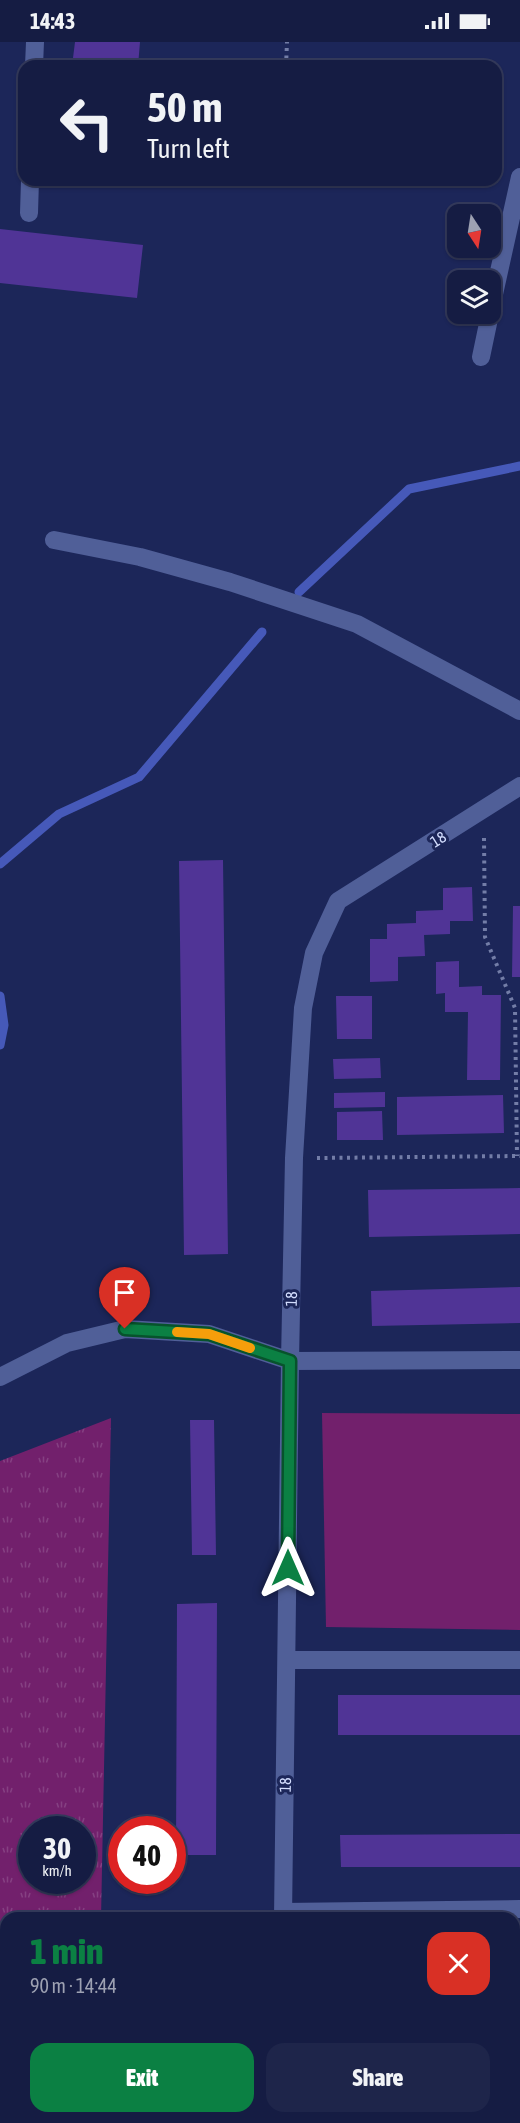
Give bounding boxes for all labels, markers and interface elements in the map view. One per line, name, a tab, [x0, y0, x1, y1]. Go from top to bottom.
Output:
text: 14:43	[30, 8, 75, 34]
text: 50 m	[147, 83, 222, 131]
icon: left	[48, 84, 126, 162]
text: Turn left	[147, 133, 230, 164]
north arrow	[447, 204, 501, 258]
map controls	[447, 204, 501, 324]
button: layers	[447, 270, 501, 324]
street label: 18	[427, 827, 449, 851]
pin	[99, 1267, 150, 1329]
icon: arrive	[108, 1276, 141, 1309]
street label: 18	[282, 1291, 300, 1307]
position arrow	[256, 1536, 320, 1600]
street label: 18	[276, 1777, 294, 1793]
speed limit sign: 40	[108, 1816, 186, 1894]
text: 30	[43, 1831, 71, 1865]
text: km/h	[42, 1862, 72, 1879]
text: 1 min	[30, 1930, 104, 1972]
button: close	[427, 1932, 490, 1995]
text: 90 m · 14:44	[30, 1974, 117, 1997]
button: Exit	[30, 2043, 254, 2112]
button: Share	[266, 2043, 490, 2112]

